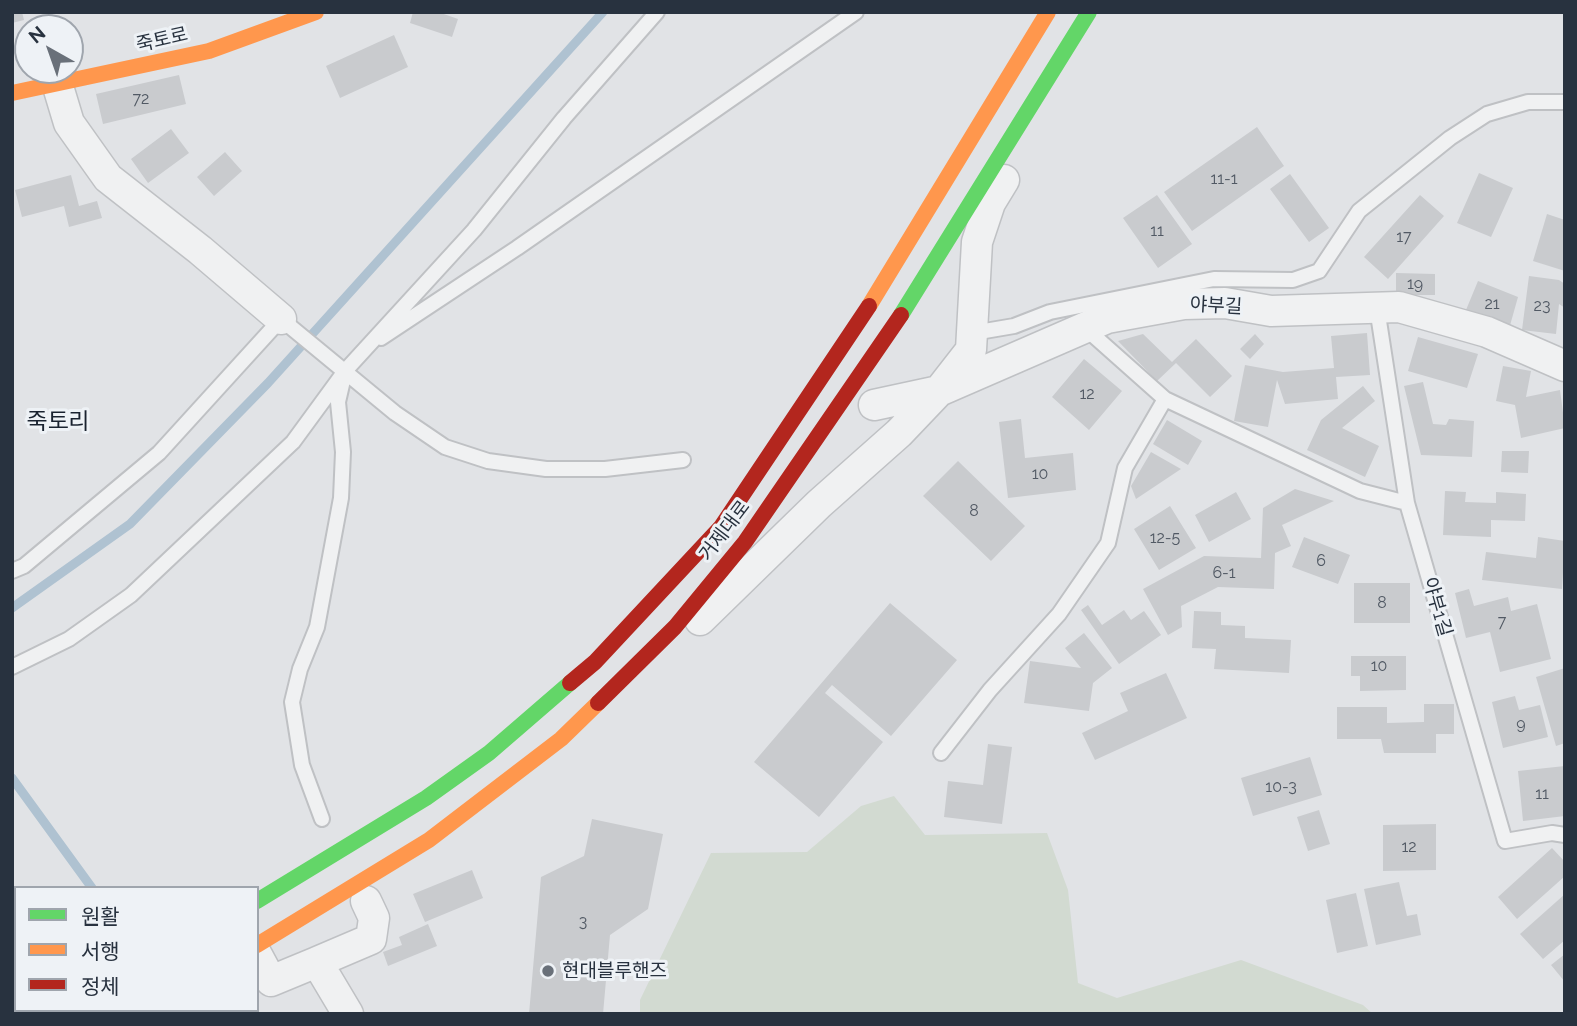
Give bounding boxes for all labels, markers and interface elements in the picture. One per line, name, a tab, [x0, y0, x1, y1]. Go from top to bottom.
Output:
north arrow	[14, 14, 84, 84]
text: N	[24, 21, 49, 48]
street label: 죽토로	[134, 23, 190, 57]
house number: 72	[133, 89, 149, 109]
house number: 11-1	[1210, 169, 1238, 189]
house number: 11	[1150, 221, 1164, 241]
house number: 17	[1396, 227, 1412, 247]
house number: 19	[1407, 274, 1423, 294]
street label: 야부길	[1189, 293, 1243, 319]
house number: 21	[1484, 294, 1500, 314]
house number: 23	[1534, 296, 1550, 316]
house number: 12	[1079, 384, 1095, 404]
district label: 죽토리	[26, 408, 90, 436]
house number: 10	[1032, 464, 1048, 484]
street label: 거제대로	[695, 496, 755, 566]
house number: 8	[969, 501, 979, 521]
house number: 12-5	[1150, 528, 1180, 548]
house number: 6	[1316, 551, 1326, 571]
house number: 6-1	[1212, 563, 1236, 583]
street label: 야부1길	[1418, 575, 1456, 639]
house number: 8	[1377, 593, 1387, 613]
house number: 7	[1498, 612, 1506, 632]
house number: 10	[1371, 656, 1387, 676]
house number: 9	[1516, 714, 1526, 734]
house number: 10-3	[1265, 777, 1297, 797]
house number: 11	[1535, 784, 1549, 804]
house number: 12	[1401, 837, 1417, 857]
legend	[14, 886, 259, 1012]
text: 원활	[81, 904, 120, 929]
house number: 3	[579, 912, 587, 932]
text: 서행	[81, 939, 120, 964]
place label: 현대블루핸즈	[562, 960, 667, 982]
marker: 현대블루핸즈	[540, 963, 556, 979]
text: 정체	[81, 974, 120, 999]

